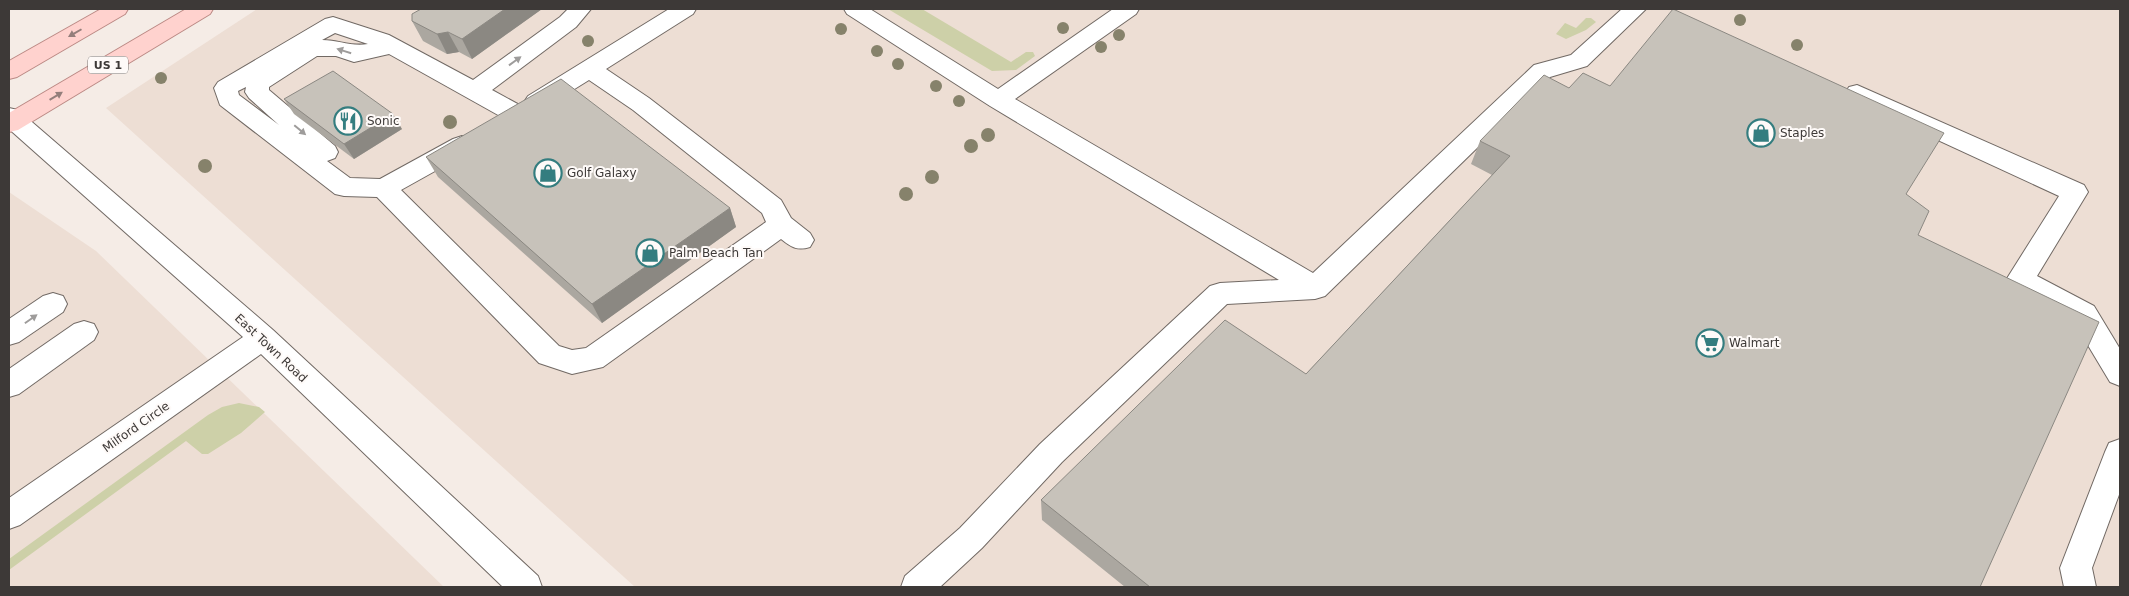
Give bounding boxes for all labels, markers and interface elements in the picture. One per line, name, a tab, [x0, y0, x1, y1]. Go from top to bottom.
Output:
one-way arrow	[68, 29, 82, 37]
one-way arrow	[337, 46, 352, 54]
road number: US 1	[88, 56, 128, 74]
one-way arrow	[508, 56, 521, 67]
one-way arrow	[50, 91, 63, 100]
restaurant icon: Sonic	[333, 106, 363, 136]
place label: Sonic	[367, 114, 400, 128]
shop icon: Staples	[1746, 118, 1776, 148]
one-way arrow	[293, 124, 306, 135]
place label: Staples	[1780, 126, 1824, 140]
shop icon: Golf Galaxy	[533, 158, 563, 188]
place label: Golf Galaxy	[567, 166, 637, 180]
shop icon: Palm Beach Tan	[635, 238, 665, 268]
place label: Palm Beach Tan	[669, 246, 763, 260]
street label: East Town Road	[232, 311, 310, 385]
one-way arrow	[24, 314, 38, 324]
supermarket icon: Walmart	[1695, 328, 1725, 358]
place label: Walmart	[1729, 336, 1780, 350]
street label: Milford Circle	[100, 399, 172, 455]

